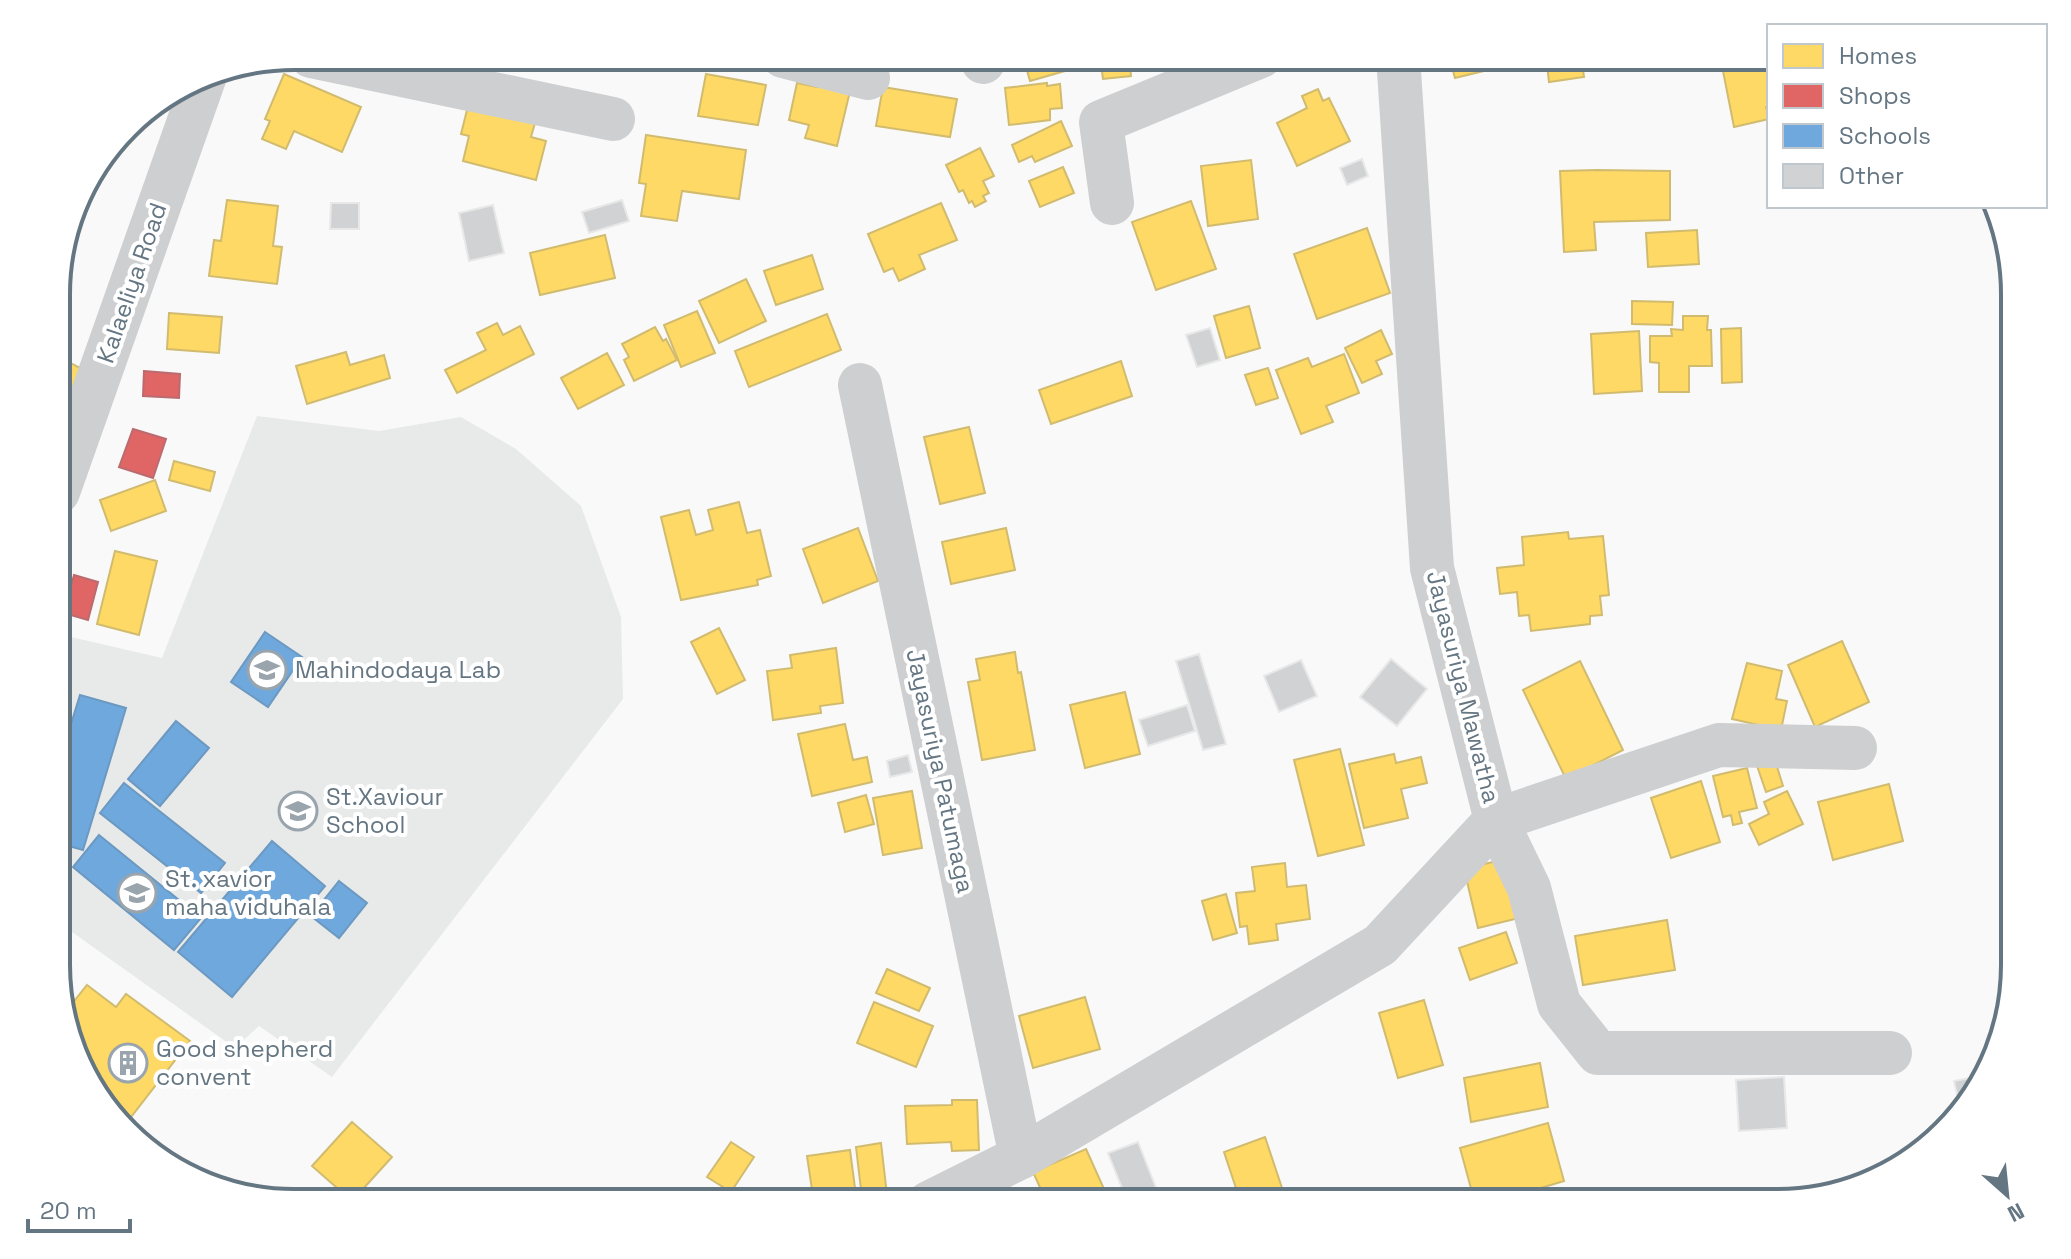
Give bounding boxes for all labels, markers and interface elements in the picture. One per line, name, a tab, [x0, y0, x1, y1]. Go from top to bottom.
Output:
legend	[1767, 24, 2047, 208]
text: Homes	[1839, 40, 1917, 71]
text: Shops	[1839, 80, 1911, 111]
text: Schools	[1839, 120, 1931, 151]
text: Other	[1839, 160, 1904, 191]
street label: Kalaeliya Road	[90, 199, 173, 367]
street label: Jayasuriya Mawatha	[1420, 567, 1507, 806]
street label: Jayasuriya Patumaga	[899, 646, 982, 896]
school or university icon: Mahindodaya Lab	[246, 649, 288, 691]
place label: Mahindodaya Lab	[295, 654, 501, 685]
place label: St.Xaviour School	[326, 781, 444, 840]
school or university icon: St.Xaviour School	[277, 790, 319, 832]
place label: St. xavior maha viduhala	[165, 863, 331, 922]
school or university icon: St. xavior maha viduhala	[116, 872, 158, 914]
place label: Good shepherd convent	[156, 1033, 333, 1092]
building icon: Good shepherd convent	[107, 1042, 149, 1084]
north arrow	[1967, 1155, 2047, 1235]
scale bar	[28, 1183, 130, 1233]
text: 20 m	[40, 1195, 97, 1226]
text: N	[2003, 1197, 2029, 1229]

